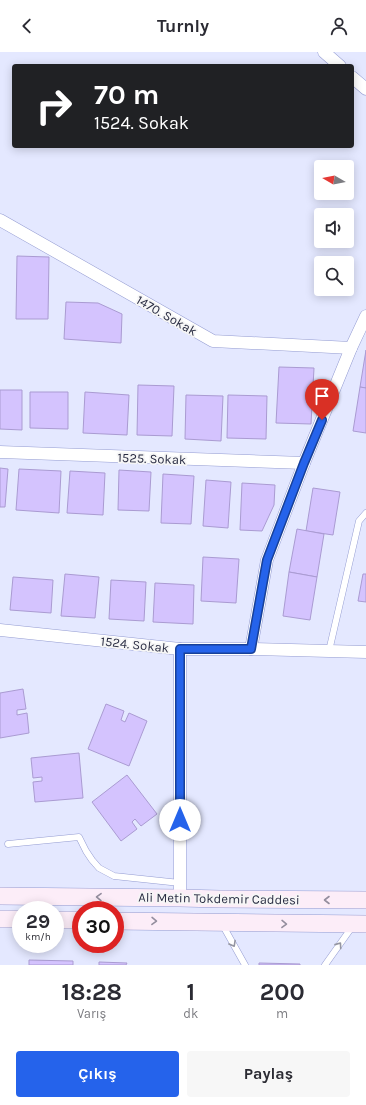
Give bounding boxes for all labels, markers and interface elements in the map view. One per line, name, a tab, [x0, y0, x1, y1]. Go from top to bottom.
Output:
icon: back	[16, 15, 38, 37]
text: Turnly	[157, 15, 209, 37]
icon: person	[328, 15, 350, 37]
text: 70 m	[94, 78, 159, 111]
icon: right	[28, 80, 80, 132]
text: 1524. Sokak	[94, 112, 189, 134]
north arrow	[314, 160, 354, 200]
map controls	[314, 160, 354, 296]
button: sound	[314, 208, 354, 248]
button: search	[314, 256, 354, 296]
street label: 1470. Sokak	[134, 292, 200, 339]
pin	[305, 379, 339, 420]
icon: arrive	[311, 385, 333, 407]
street label: 1525. Sokak	[117, 450, 187, 467]
street label: 1524. Sokak	[100, 633, 170, 656]
position arrow	[159, 799, 201, 841]
street label: Ali Metin Tokdemir Caddesi	[138, 890, 300, 907]
one-way arrow	[96, 893, 102, 901]
one-way arrow	[324, 896, 330, 904]
speed limit sign: 30	[72, 901, 124, 953]
text: 29	[26, 910, 50, 933]
one-way arrow	[151, 917, 157, 925]
one-way arrow	[281, 920, 287, 928]
text: km/h	[25, 931, 51, 943]
one-way arrow	[229, 940, 236, 947]
one-way arrow	[334, 942, 341, 949]
text: 18:28	[61, 978, 122, 1006]
text: 1	[187, 978, 195, 1006]
text: 200	[260, 978, 305, 1006]
text: Varış	[77, 1006, 106, 1021]
text: dk	[183, 1006, 198, 1021]
text: m	[276, 1006, 288, 1021]
button: Çıkış	[16, 1051, 179, 1097]
button: Paylaş	[187, 1051, 350, 1097]

